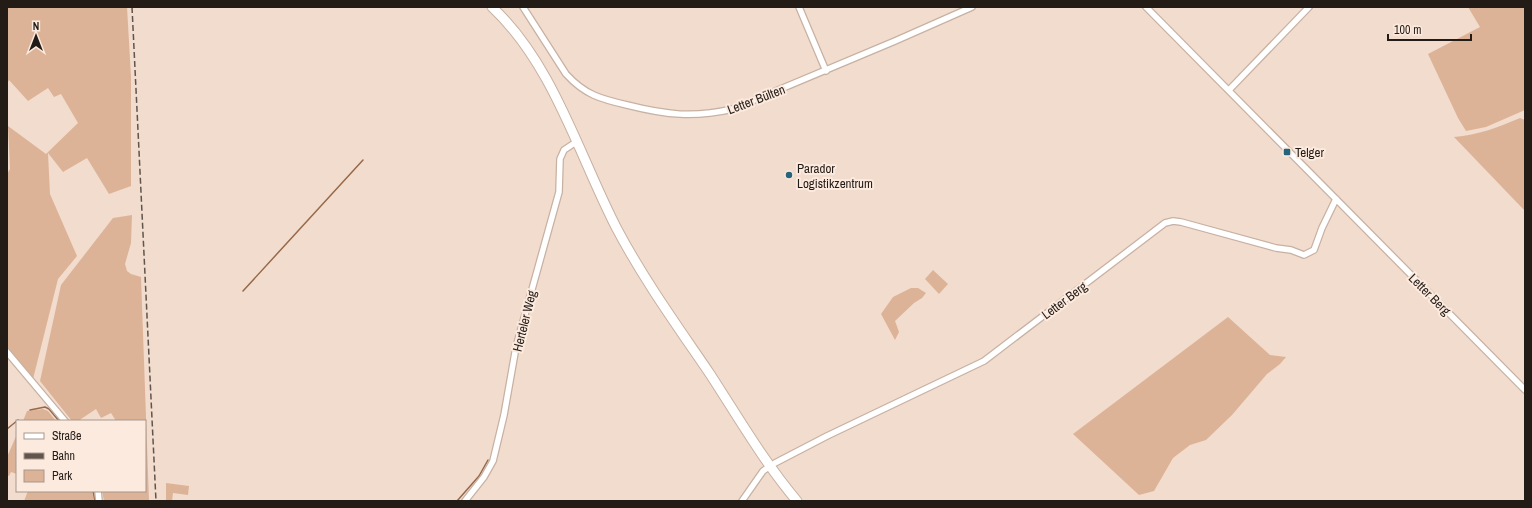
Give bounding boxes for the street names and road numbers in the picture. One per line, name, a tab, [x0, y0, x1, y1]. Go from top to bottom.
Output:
street label: Letter Bülten	[725, 81, 788, 118]
street label: Letter Berg	[1405, 270, 1454, 319]
street label: Letter Berg	[1038, 278, 1091, 323]
street label: Herteler Weg	[509, 289, 540, 354]

